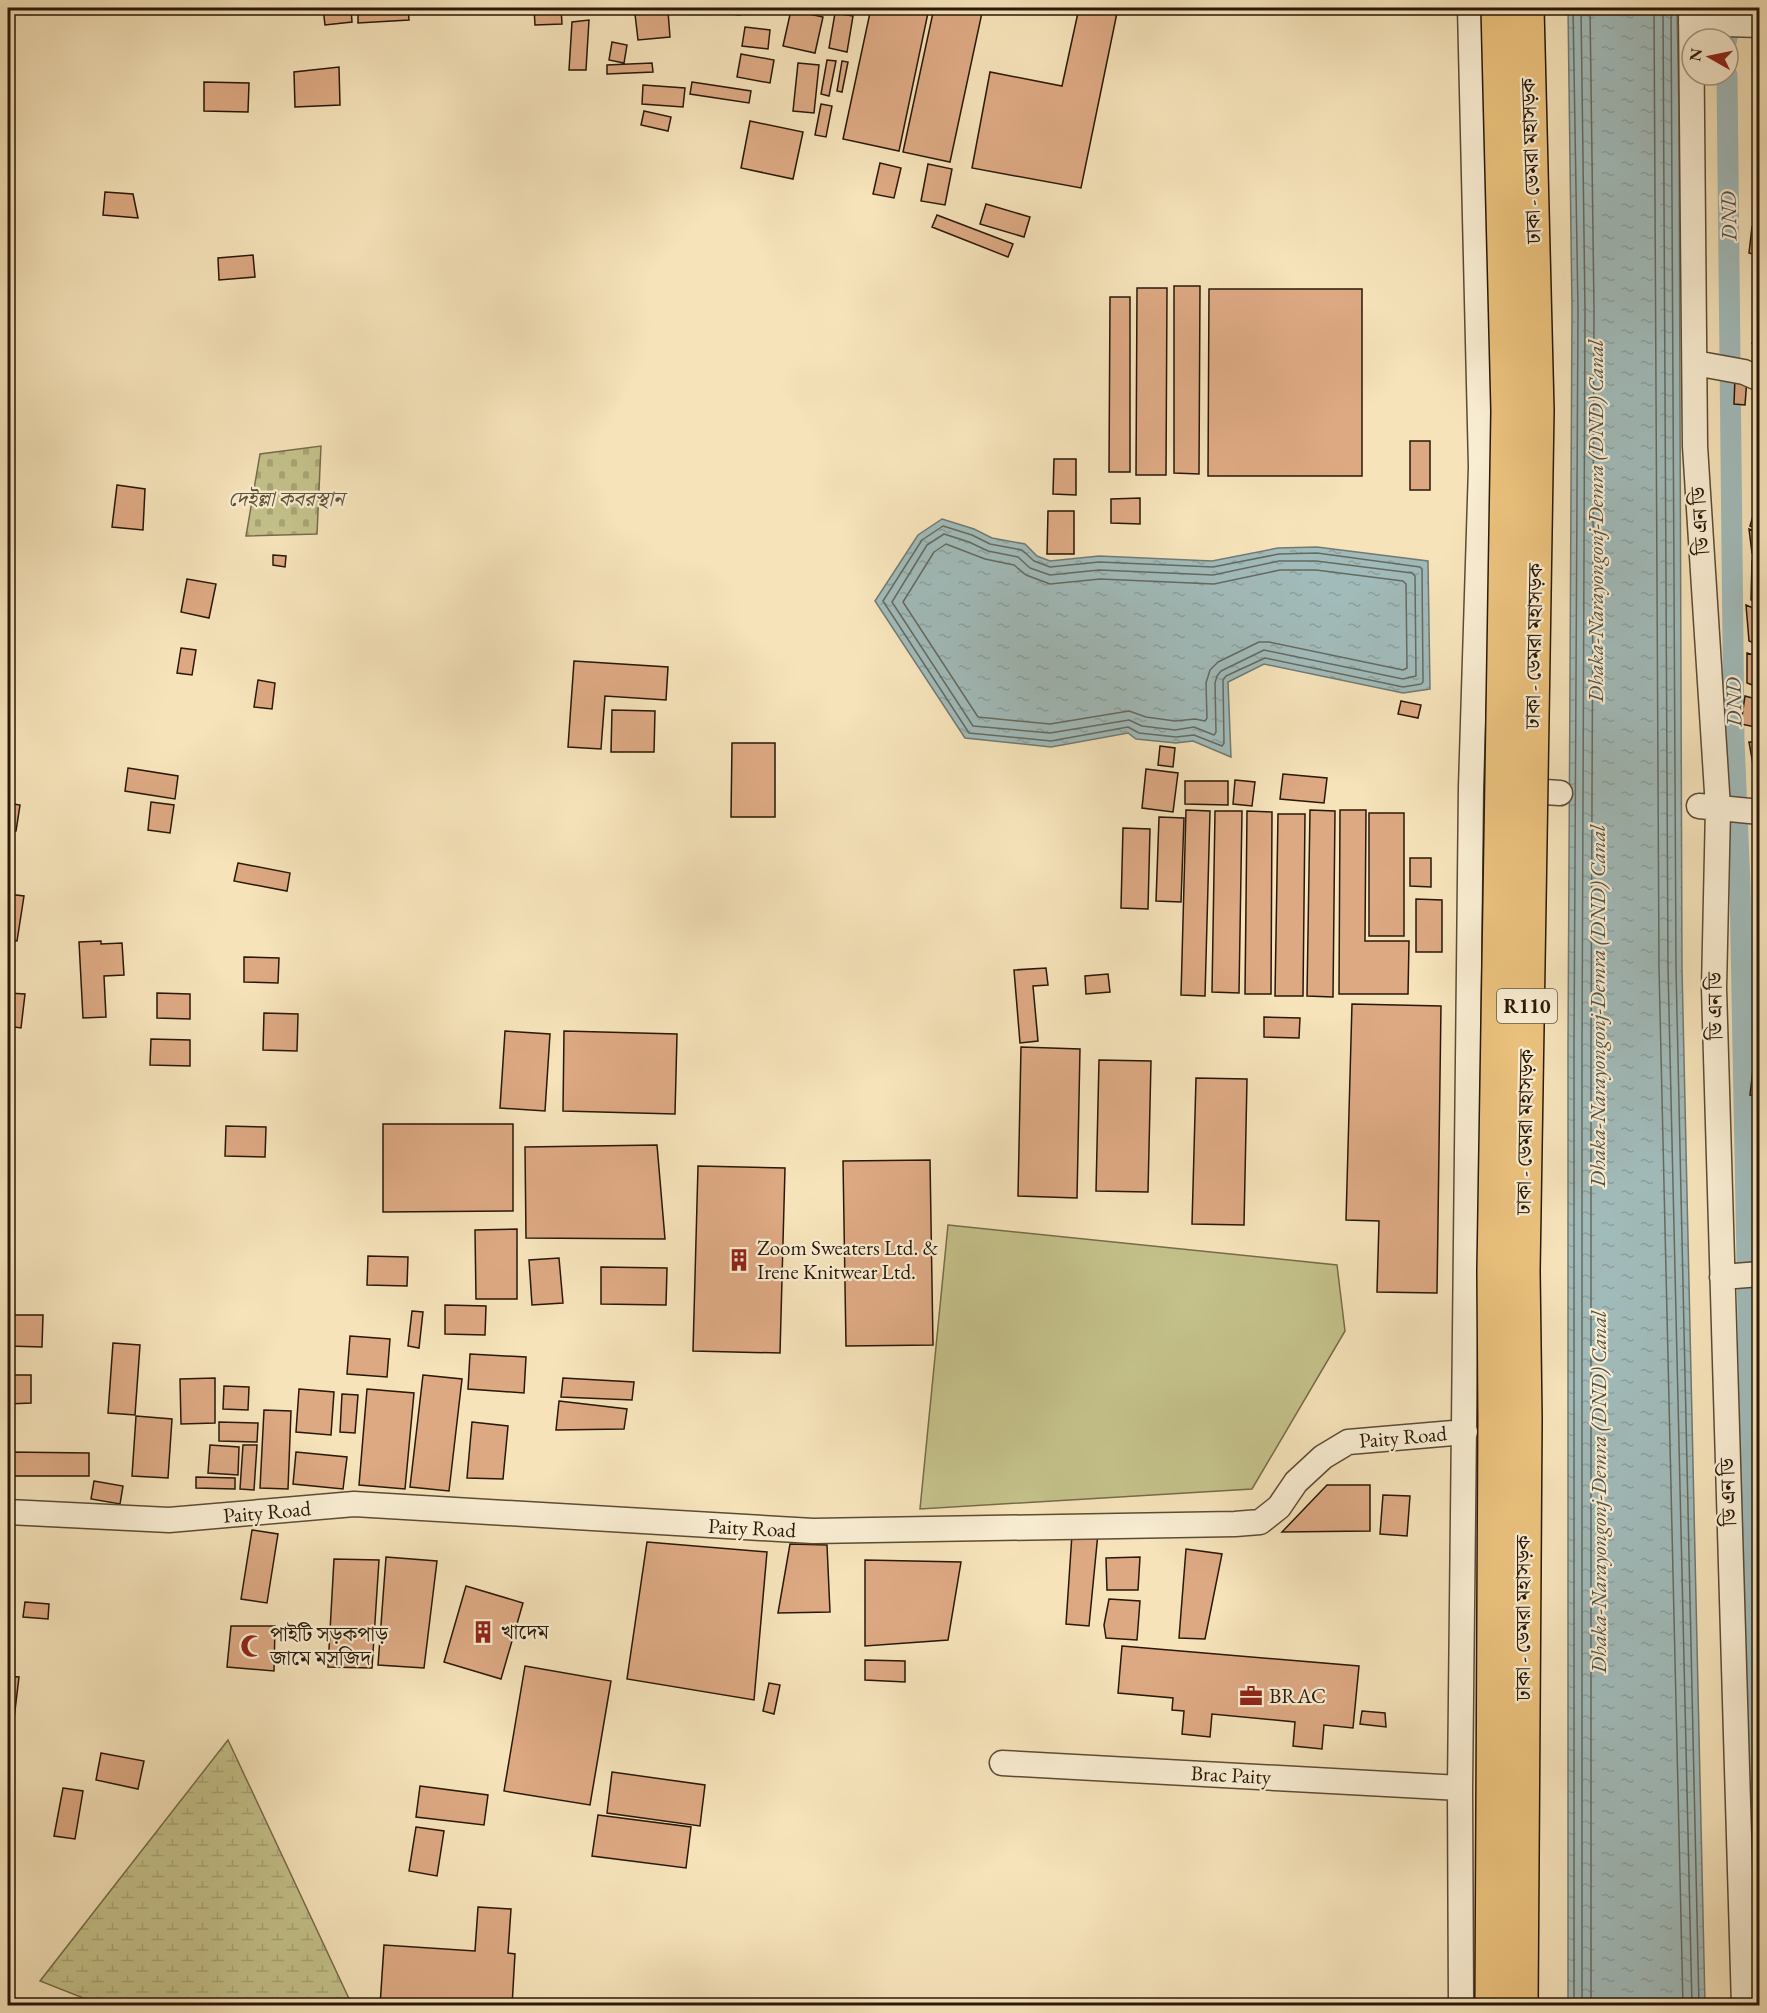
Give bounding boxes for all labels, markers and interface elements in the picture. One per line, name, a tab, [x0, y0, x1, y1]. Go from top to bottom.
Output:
north arrow	[1680, 27, 1740, 87]
text: N	[1684, 47, 1707, 63]
street label: ঢাকা - ডেমরা মহাসড়ক	[1514, 76, 1547, 245]
water label: DND	[1714, 190, 1743, 242]
water label: Dhaka-Narayongonj-Demra (DND) Canal	[1581, 339, 1610, 703]
park label: দেইল্লা কবরস্থান	[228, 485, 348, 512]
street label: ডি এন ডি	[1684, 485, 1715, 557]
street label: ঢাকা - ডেমরা মহাসড়ক	[1519, 562, 1548, 730]
water label: DND	[1719, 676, 1748, 728]
water label: Dhaka-Narayongonj-Demra (DND) Canal	[1583, 824, 1612, 1188]
street label: ডি এন ডি	[1700, 971, 1729, 1041]
road number: R110	[1497, 989, 1557, 1023]
street label: ঢাকা - ডেমরা মহাসড়ক	[1510, 1048, 1539, 1216]
place label: Zoom Sweaters Ltd. & Irene Knitwear Ltd.	[757, 1234, 938, 1285]
building icon: Zoom Sweaters Ltd. & Irene Knitwear Ltd.	[726, 1247, 752, 1273]
water label: Dhaka-Narayongonj-Demra (DND) Canal	[1584, 1310, 1613, 1674]
street label: Paity Road	[1358, 1419, 1448, 1454]
street label: ডি এন ডি	[1713, 1457, 1742, 1527]
street label: Paity Road	[222, 1494, 312, 1529]
street label: Paity Road	[707, 1512, 797, 1543]
street label: ঢাকা - ডেমরা মহাসড়ক	[1509, 1534, 1536, 1702]
place label: খাদেম	[501, 1618, 550, 1645]
building icon: খাদেম	[470, 1619, 496, 1645]
place label: পাইটি সড়কপাড় জামে মসজিদ	[269, 1620, 389, 1671]
mosque icon: পাইটি সড়কপাড় জামে মসজিদ	[239, 1633, 265, 1659]
place label: BRAC	[1269, 1682, 1326, 1709]
office icon: BRAC	[1238, 1683, 1264, 1709]
street label: Brac Paity	[1190, 1759, 1273, 1790]

